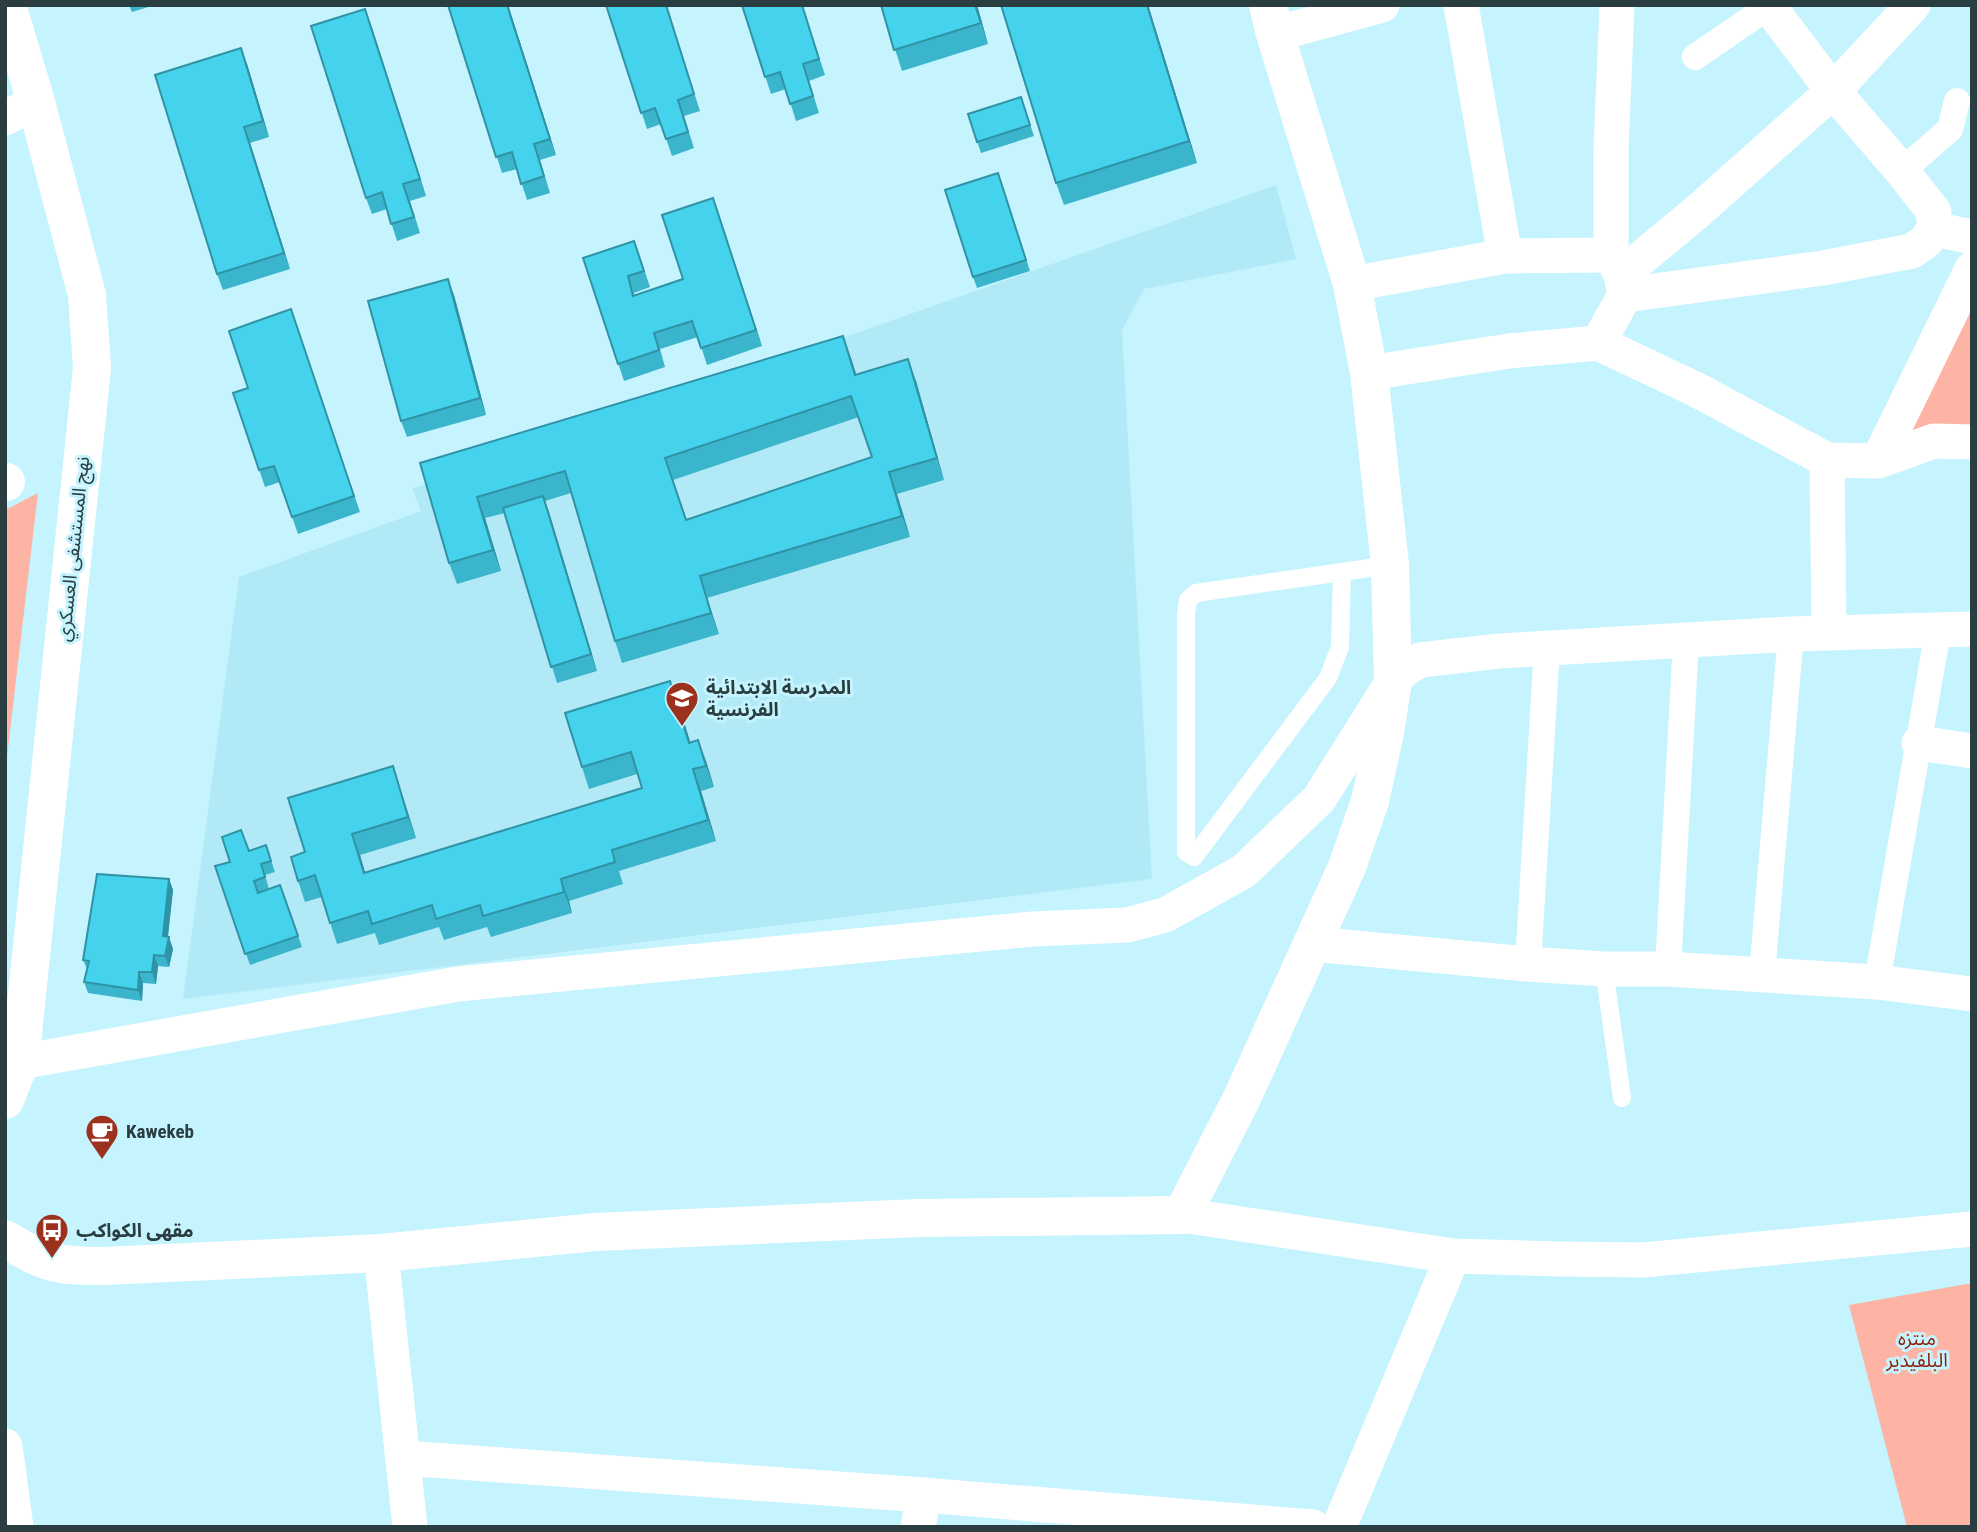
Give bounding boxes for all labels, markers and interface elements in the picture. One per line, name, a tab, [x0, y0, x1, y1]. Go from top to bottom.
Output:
street label: نهج المستشفى العسكري	[52, 455, 98, 643]
place label: المدرسة الابتدائية الفرنسية	[706, 676, 851, 721]
school or university icon: المدرسة الابتدائية الفرنسية	[663, 679, 701, 728]
cafe icon: Kawekeb	[83, 1112, 121, 1161]
place label: Kawekeb	[126, 1120, 194, 1143]
bus stop icon: مقهى الكواكب	[33, 1211, 71, 1260]
place label: مقهى الكواكب	[76, 1219, 194, 1242]
park label: منتزه البلفيدير	[1885, 1327, 1948, 1372]

